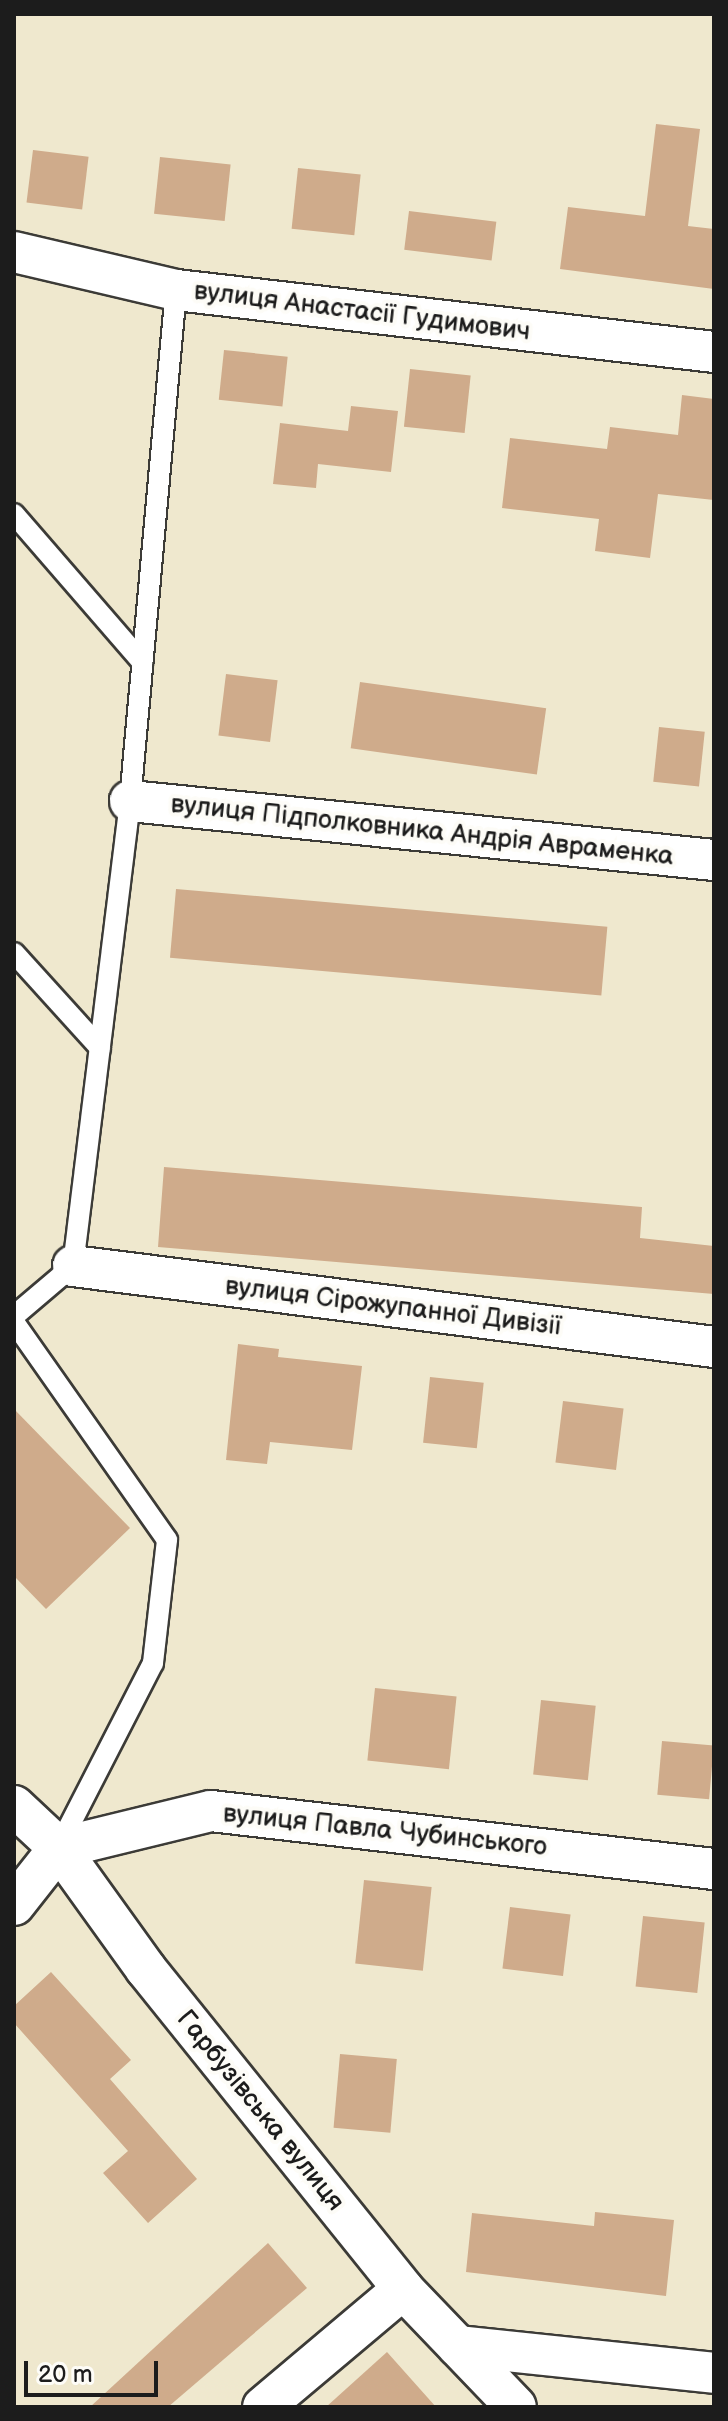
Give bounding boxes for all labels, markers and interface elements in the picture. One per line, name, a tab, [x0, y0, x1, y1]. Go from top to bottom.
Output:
street label: вулиця Анастасії Гудимович	[192, 276, 532, 348]
street label: вулиця Підполковника Андрія Авраменка	[169, 789, 675, 873]
street label: вулиця Сірожупанної Дивізії	[223, 1271, 563, 1343]
street label: вулиця Павла Чубинського	[221, 1798, 549, 1864]
street label: Гарбузівська вулиця	[169, 2004, 351, 2218]
scale bar	[28, 2345, 162, 2395]
text: 20 m	[38, 2360, 93, 2389]

